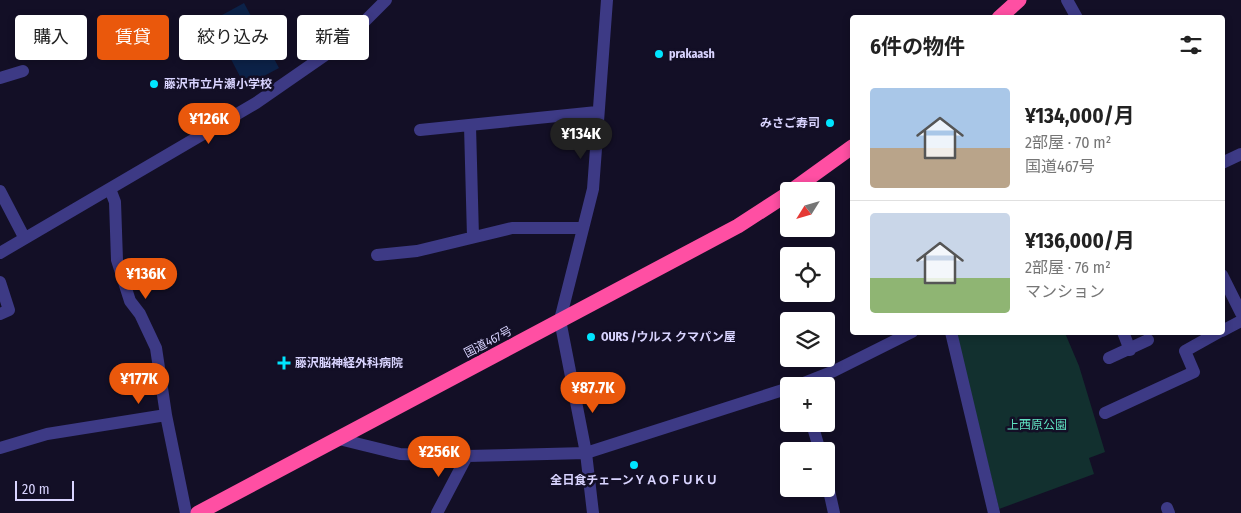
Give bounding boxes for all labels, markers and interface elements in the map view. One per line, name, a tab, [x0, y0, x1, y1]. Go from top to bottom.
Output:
chip: 購入	[15, 15, 87, 60]
chip: 賃貸	[97, 15, 169, 60]
chip: 絞り込み	[179, 15, 287, 60]
chip: 新着	[297, 15, 369, 60]
icon: filters	[1177, 31, 1205, 59]
text: 6件の物件	[870, 34, 965, 60]
place label: prakaash	[669, 47, 715, 61]
marker: prakaash	[653, 48, 665, 60]
place label: 藤沢市立片瀬小学校	[164, 77, 272, 91]
marker: 藤沢市立片瀬小学校	[148, 78, 160, 90]
pin: ¥126K	[174, 102, 244, 145]
text: ¥134,000/月	[1025, 103, 1134, 129]
icon: home	[910, 108, 970, 168]
text: ¥126K	[189, 109, 229, 128]
place label: みさご寿司	[760, 116, 820, 130]
marker: みさご寿司	[824, 117, 836, 129]
pin: ¥134K	[546, 118, 616, 160]
text: ¥134K	[561, 124, 601, 143]
text: 2部屋 · 70 m²	[1025, 133, 1111, 152]
text: 国道467号	[1025, 157, 1095, 176]
north arrow	[780, 182, 835, 238]
map controls	[780, 182, 835, 497]
text: ¥136,000/月	[1025, 228, 1135, 254]
icon: home	[910, 233, 970, 293]
button: locate	[780, 247, 835, 302]
pin: ¥136K	[111, 258, 181, 300]
text: 2部屋 · 76 m²	[1025, 258, 1111, 277]
text: ¥136K	[126, 264, 166, 283]
text: マンション	[1025, 282, 1105, 301]
button: layers	[780, 312, 835, 367]
street label: 国道467号	[462, 324, 514, 360]
place label: OURS /ウルス クマパン屋	[601, 330, 736, 344]
marker: OURS /ウルス クマパン屋	[585, 331, 597, 343]
marker: 藤沢脳神経外科病院	[277, 356, 291, 370]
place label: 藤沢脳神経外科病院	[295, 356, 403, 370]
pin: ¥177K	[104, 362, 174, 405]
text: ¥177K	[120, 369, 158, 388]
pin: ¥87.7K	[552, 372, 634, 414]
button: +	[780, 377, 835, 432]
text: ¥87.7K	[572, 378, 614, 397]
park label: 上西原公園	[1007, 418, 1067, 432]
pin: ¥256K	[404, 436, 474, 478]
text: ¥256K	[419, 442, 459, 461]
button: −	[780, 442, 835, 497]
marker: 全日食チェーンＹＡＯＦＵＫＵ	[628, 459, 640, 471]
place label: 全日食チェーンＹＡＯＦＵＫＵ	[550, 473, 718, 487]
scale bar	[15, 478, 74, 501]
text: 20 m	[22, 481, 50, 498]

